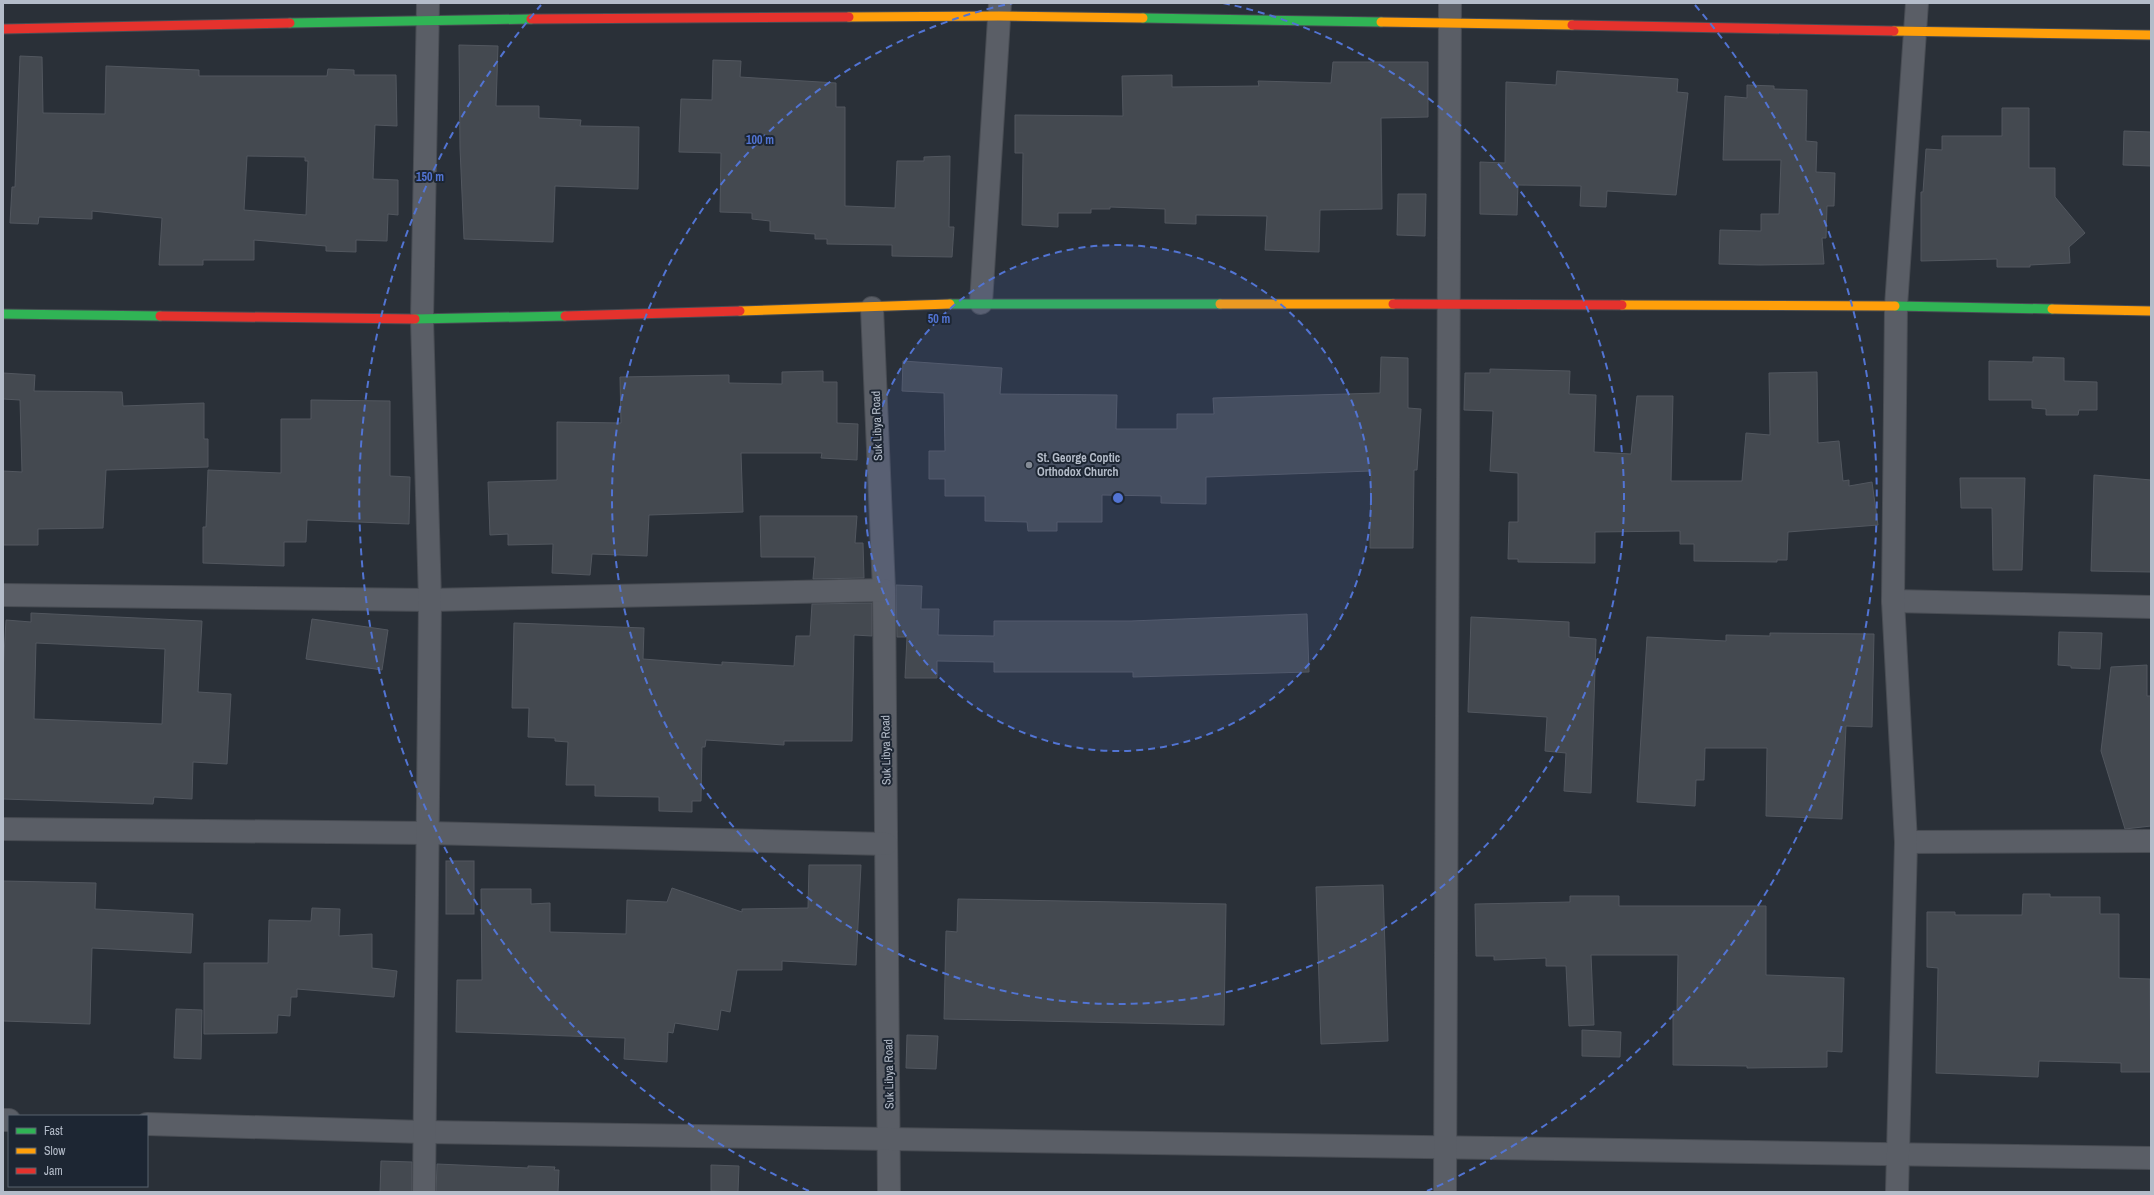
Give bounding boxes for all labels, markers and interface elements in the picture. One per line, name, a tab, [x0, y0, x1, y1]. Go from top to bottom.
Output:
text: 100 m	[746, 132, 774, 148]
text: 150 m	[416, 169, 444, 185]
text: 50 m	[928, 311, 950, 327]
street label: Suk Libya Road	[868, 391, 886, 461]
place label: St. George Coptic Orthodox Church	[1037, 450, 1121, 480]
marker: St. George Coptic Orthodox Church	[1024, 460, 1034, 470]
centre of rings	[1111, 491, 1125, 505]
street label: Suk Libya Road	[877, 715, 895, 785]
street label: Suk Libya Road	[880, 1039, 898, 1109]
legend	[8, 1115, 148, 1187]
text: Fast	[44, 1123, 63, 1139]
text: Slow	[44, 1143, 66, 1159]
text: Jam	[44, 1163, 63, 1179]

